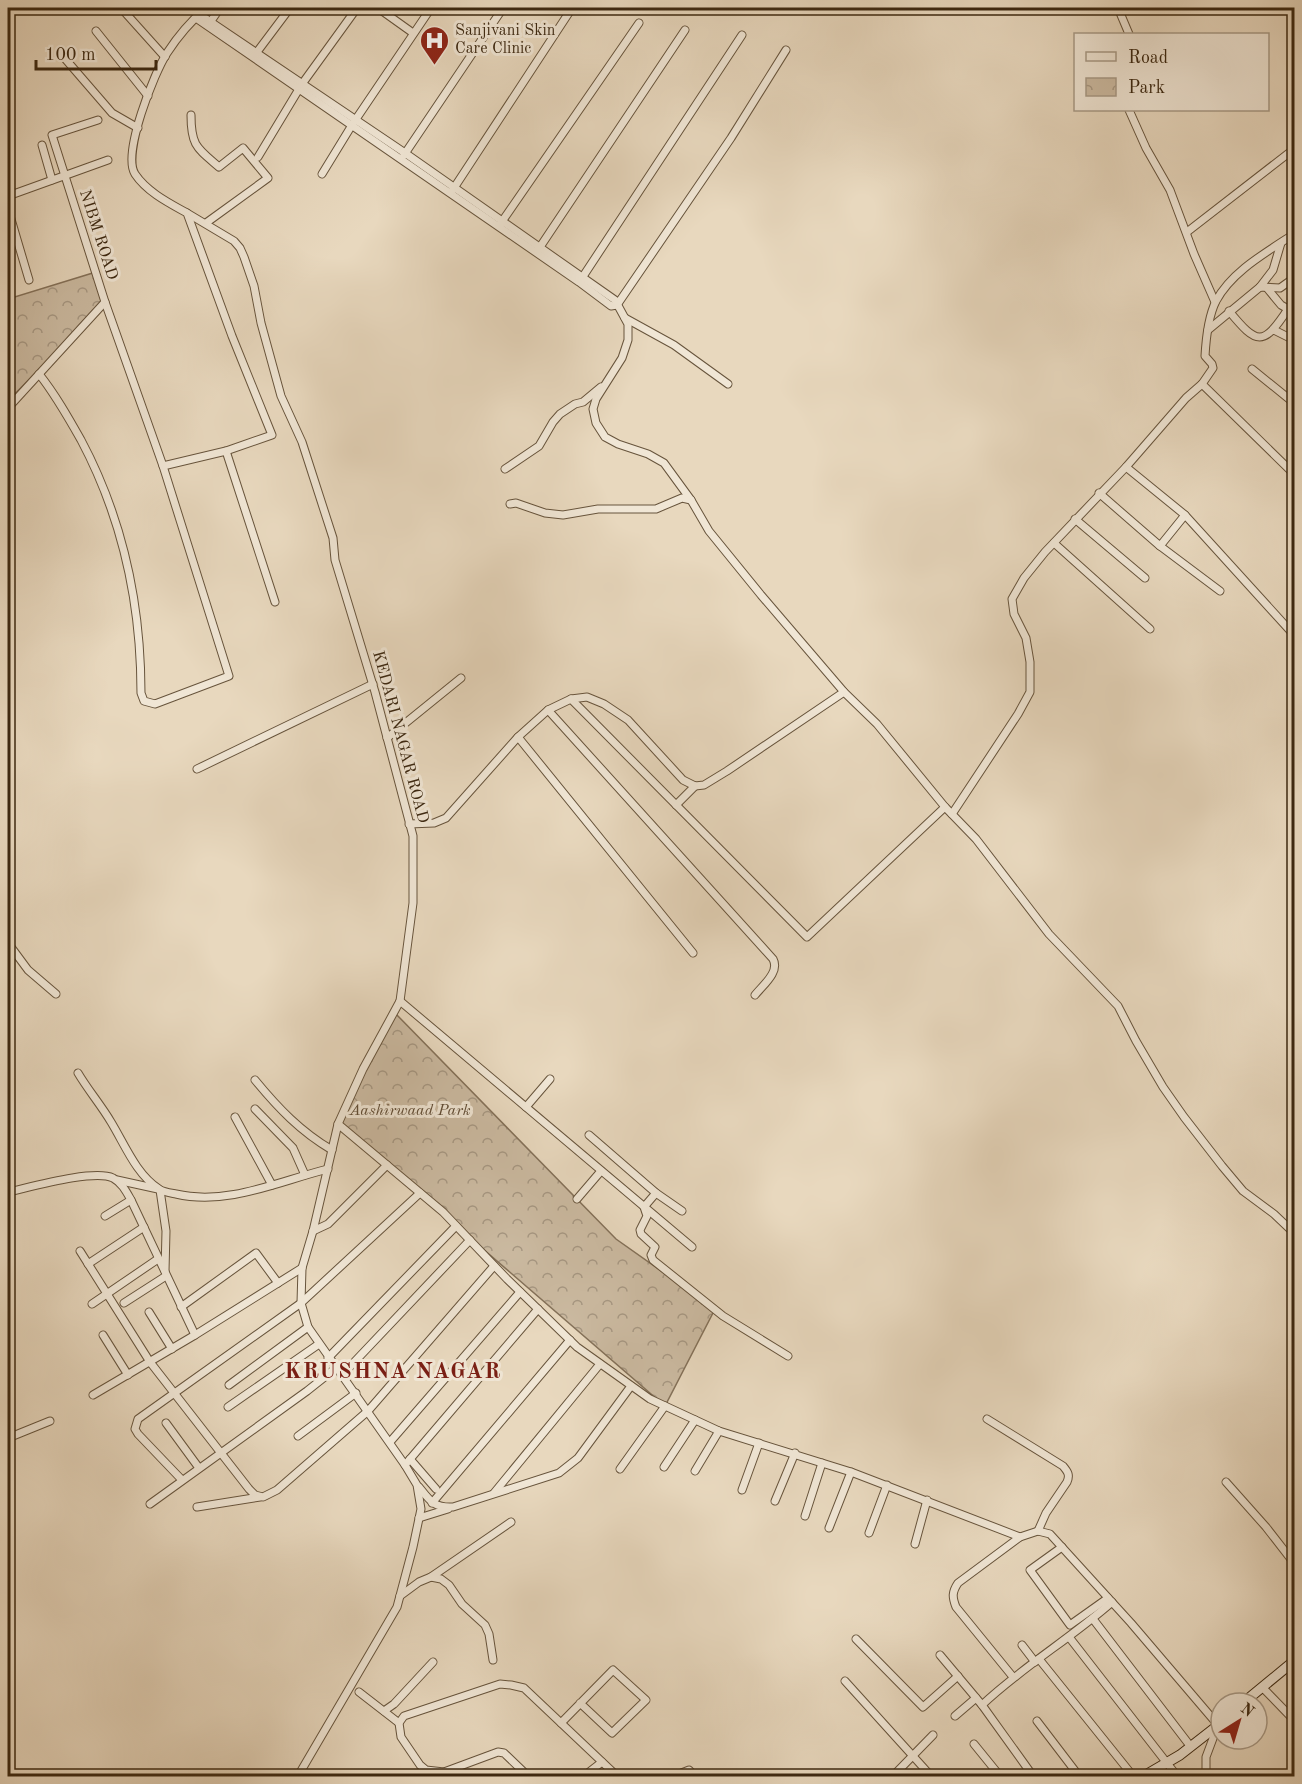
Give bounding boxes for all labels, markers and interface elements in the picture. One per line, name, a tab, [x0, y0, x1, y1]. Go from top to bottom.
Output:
place label: Sanjivani Skin Care Clinic	[455, 23, 556, 57]
hospital icon: Sanjivani Skin Care Clinic	[418, 24, 450, 66]
scale bar	[36, 33, 156, 71]
legend	[1074, 33, 1269, 111]
text: 100 m	[45, 46, 96, 64]
text: Road	[1128, 49, 1168, 67]
text: Park	[1128, 79, 1165, 97]
street label: NIBM ROAD	[76, 188, 120, 282]
street label: KEDARI NAGAR ROAD	[369, 649, 431, 825]
park label: Aashirwaad Park	[348, 1103, 471, 1119]
district label: KRUSHNA NAGAR	[284, 1361, 502, 1383]
north arrow	[1209, 1691, 1269, 1751]
text: N	[1237, 1701, 1257, 1721]

